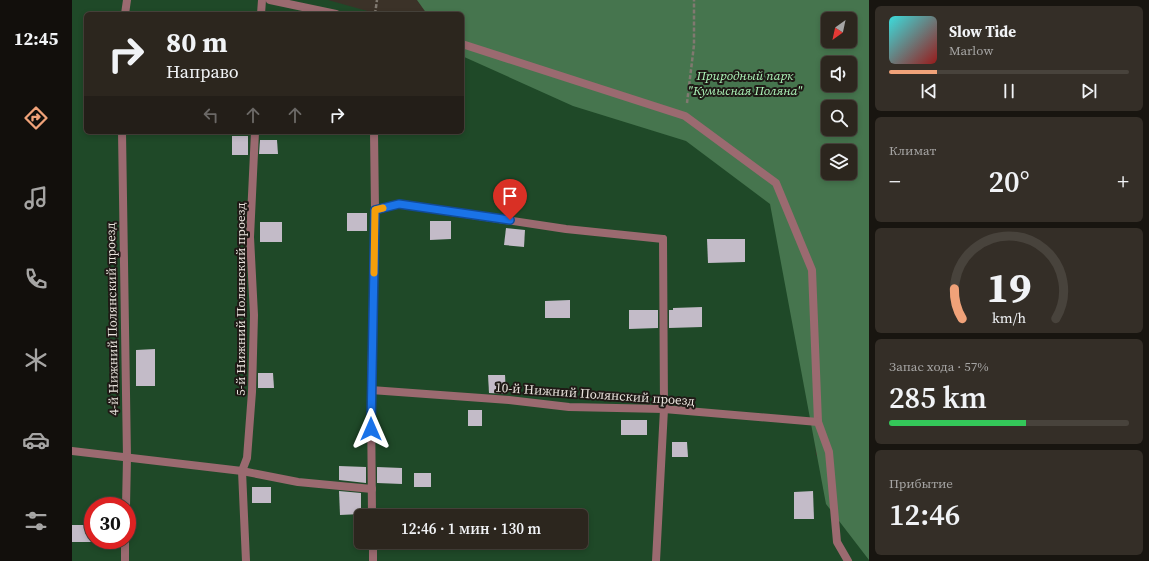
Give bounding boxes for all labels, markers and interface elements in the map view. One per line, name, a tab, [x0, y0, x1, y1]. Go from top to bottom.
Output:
north arrow	[821, 12, 857, 48]
map controls	[821, 12, 857, 180]
text: Slow Tide	[949, 21, 1016, 42]
text: 80 m	[166, 23, 228, 61]
text: 12:45	[14, 26, 58, 51]
icon: right	[100, 28, 152, 80]
text: Marlow	[949, 42, 993, 59]
button: sound	[821, 56, 857, 92]
text: Направо	[166, 59, 239, 84]
park label: Природный парк "Кумысная Поляна"	[688, 67, 803, 99]
icon: previous	[918, 80, 940, 102]
icon: pause	[998, 80, 1020, 102]
icon: next	[1078, 80, 1100, 102]
button: search	[821, 100, 857, 136]
icon: directions	[22, 104, 50, 132]
icon: left	[200, 104, 222, 126]
icon: ahead	[242, 104, 264, 126]
icon: ahead	[284, 104, 306, 126]
icon: right	[326, 104, 348, 126]
text: Климат	[889, 142, 936, 159]
button: layers	[821, 144, 857, 180]
text: 20°	[988, 161, 1030, 202]
text: −	[889, 166, 901, 196]
text: +	[1117, 166, 1129, 196]
pin	[493, 179, 527, 220]
icon: music	[22, 184, 50, 212]
icon: arrive	[499, 185, 521, 207]
street label: 5-й Нижний Полянский проезд	[232, 202, 249, 396]
street label: 4-й Нижний Полянский проезд	[102, 222, 122, 416]
text: 19	[986, 258, 1032, 315]
icon: phone	[22, 265, 50, 293]
text: km/h	[992, 307, 1026, 327]
icon: climate	[22, 346, 50, 374]
text: Запас хода · 57%	[889, 358, 989, 375]
text: 285 km	[889, 377, 987, 418]
street label: 10-й Нижний Полянский проезд	[495, 379, 695, 409]
position arrow	[350, 408, 392, 450]
icon: car	[22, 426, 50, 454]
text: Прибытие	[889, 475, 953, 492]
text: 12:46	[889, 494, 960, 535]
speed limit sign: 30	[84, 497, 136, 549]
icon: filters	[22, 507, 50, 535]
text: 12:46 · 1 мин · 130 m	[401, 518, 541, 539]

